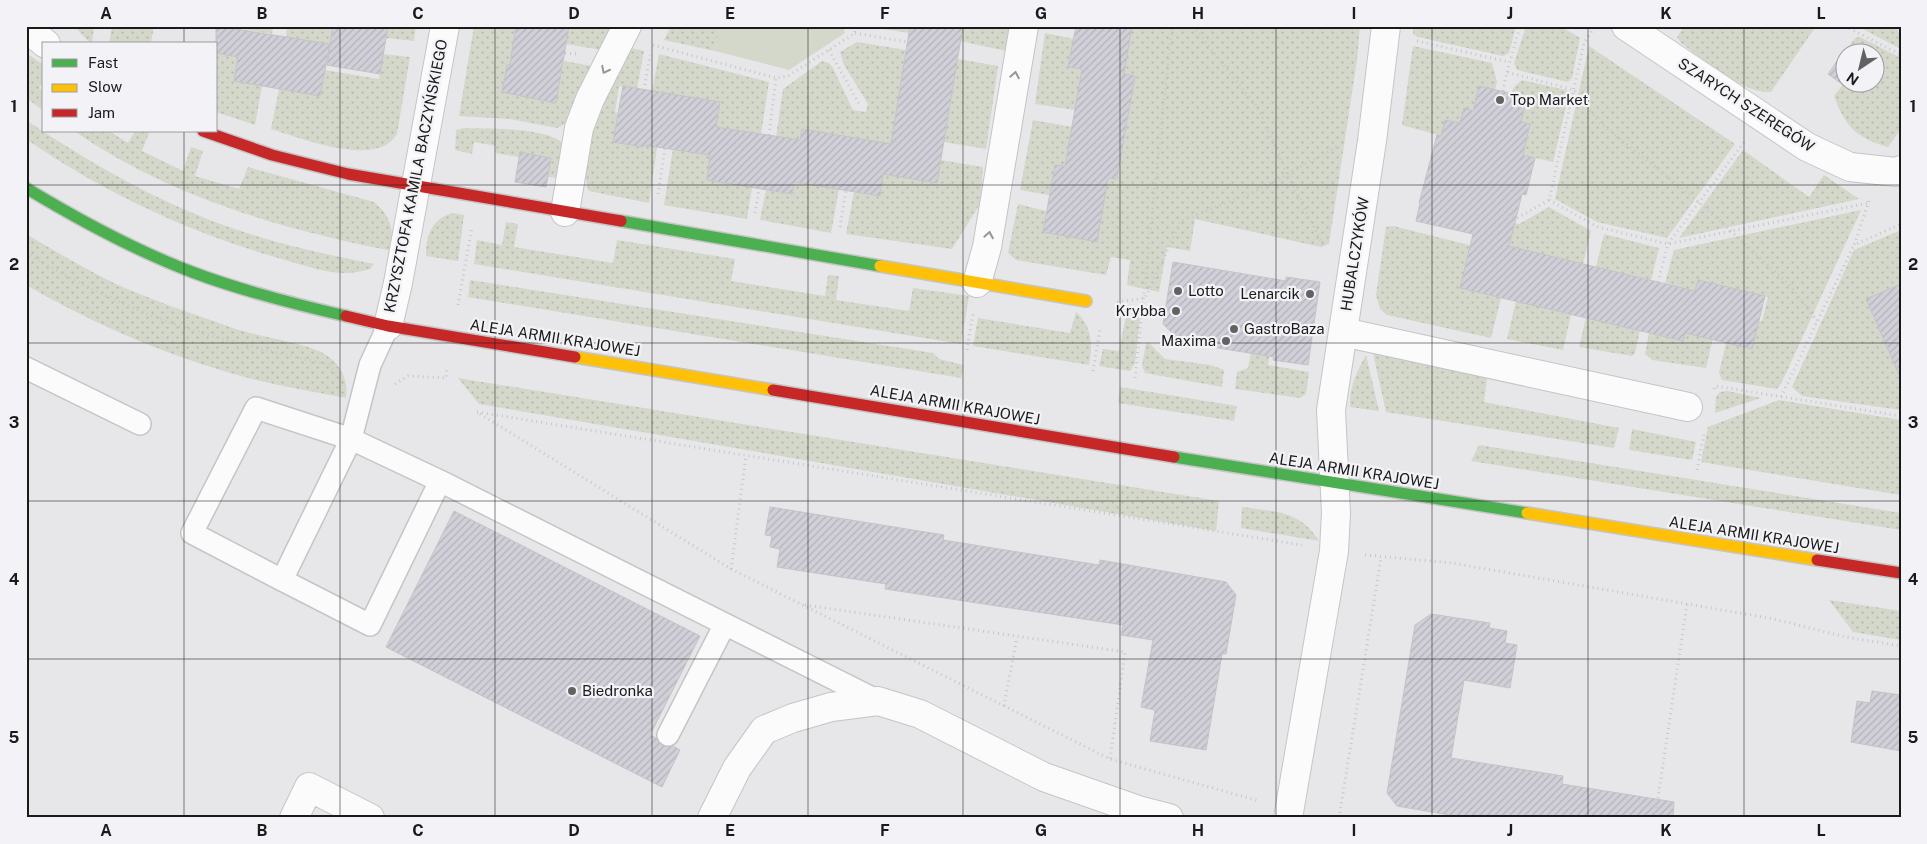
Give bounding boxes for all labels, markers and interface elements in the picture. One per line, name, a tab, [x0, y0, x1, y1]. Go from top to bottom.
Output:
text: A	[100, 4, 112, 23]
text: B	[257, 4, 268, 23]
text: C	[412, 4, 424, 23]
text: D	[568, 4, 580, 23]
text: E	[725, 4, 735, 23]
text: F	[880, 4, 890, 23]
text: G	[1035, 4, 1047, 23]
text: H	[1192, 4, 1204, 23]
text: I	[1352, 4, 1356, 23]
text: J	[1507, 4, 1513, 23]
text: K	[1660, 4, 1672, 23]
text: L	[1816, 4, 1826, 23]
street label: KRZYSZTOFA KAMILA BACZYŃSKIEGO	[381, 38, 450, 314]
legend	[42, 42, 218, 132]
north arrow	[1834, 42, 1884, 92]
street label: SZARYCH SZEREGÓW	[1675, 53, 1818, 155]
text: Fast	[88, 54, 118, 71]
one-way arrow	[601, 64, 611, 73]
text: N	[1843, 69, 1862, 88]
one-way arrow	[1010, 71, 1020, 80]
text: Slow	[88, 78, 123, 95]
place label: Top Market	[1510, 91, 1588, 108]
marker: Top Market	[1494, 94, 1506, 106]
text: 1	[11, 97, 17, 116]
text: 1	[1910, 97, 1916, 116]
text: Jam	[88, 104, 115, 121]
street label: HUBALCZYKÓW	[1336, 196, 1372, 312]
one-way arrow	[983, 231, 993, 240]
text: 2	[9, 255, 19, 274]
text: 2	[1908, 255, 1918, 274]
place label: Lotto	[1188, 282, 1224, 299]
marker: Lotto	[1172, 285, 1184, 297]
place label: Lenarcik	[1240, 285, 1300, 302]
marker: Lenarcik	[1304, 288, 1316, 300]
place label: Krybba	[1116, 302, 1166, 319]
marker: Krybba	[1170, 305, 1182, 317]
street label: ALEJA ARMII KRAJOWEJ	[469, 316, 641, 359]
place label: GastroBaza	[1244, 320, 1325, 337]
marker: GastroBaza	[1228, 323, 1240, 335]
place label: Maxima	[1161, 332, 1216, 349]
marker: Maxima	[1220, 335, 1232, 347]
street label: ALEJA ARMII KRAJOWEJ	[869, 381, 1041, 428]
text: 3	[9, 413, 19, 432]
text: 3	[1908, 413, 1918, 432]
street label: ALEJA ARMII KRAJOWEJ	[1268, 449, 1440, 492]
street label: ALEJA ARMII KRAJOWEJ	[1668, 513, 1840, 556]
text: 4	[9, 570, 20, 589]
text: 4	[1908, 570, 1919, 589]
place label: Biedronka	[582, 682, 653, 699]
marker: Biedronka	[566, 685, 578, 697]
text: 5	[9, 728, 20, 747]
text: 5	[1908, 728, 1919, 747]
text: A	[100, 821, 112, 840]
text: B	[257, 821, 268, 840]
text: C	[412, 821, 424, 840]
text: D	[568, 821, 580, 840]
text: E	[725, 821, 735, 840]
text: F	[880, 821, 890, 840]
text: G	[1035, 821, 1047, 840]
text: H	[1192, 821, 1204, 840]
text: I	[1352, 821, 1356, 840]
text: J	[1507, 821, 1513, 840]
text: K	[1660, 821, 1672, 840]
text: L	[1816, 821, 1826, 840]

